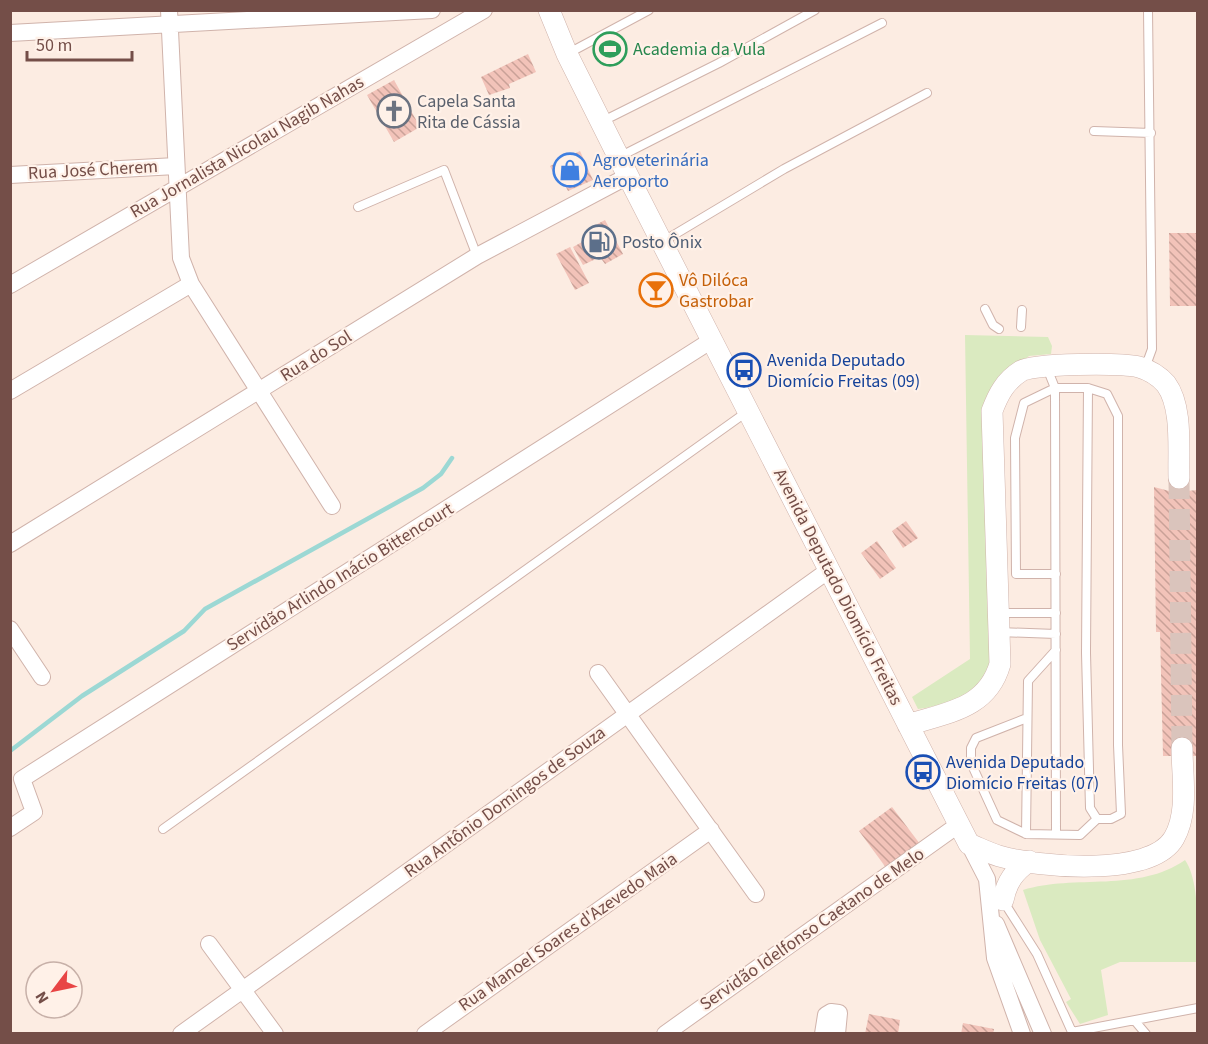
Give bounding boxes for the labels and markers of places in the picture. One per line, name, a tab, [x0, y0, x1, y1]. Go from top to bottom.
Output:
sports icon: Academia da Vula	[592, 31, 628, 67]
place label: Academia da Vula	[633, 37, 766, 62]
place label: Capela Santa Rita de Cássia	[417, 89, 521, 135]
church icon: Capela Santa Rita de Cássia	[376, 93, 412, 129]
place label: Agroveterinária Aeroporto	[593, 148, 709, 194]
shop icon: Agroveterinária Aeroporto	[552, 152, 588, 188]
fuel station icon: Posto Ônix	[581, 224, 617, 260]
place label: Posto Ônix	[622, 230, 702, 255]
place label: Vô Dilóca Gastrobar	[679, 268, 754, 314]
bar icon: Vô Dilóca Gastrobar	[638, 272, 674, 308]
place label: Avenida Deputado Diomício Freitas (09)	[767, 348, 920, 394]
bus stop icon: Avenida Deputado Diomício Freitas (09)	[726, 352, 762, 388]
place label: Avenida Deputado Diomício Freitas (07)	[946, 750, 1099, 796]
bus stop icon: Avenida Deputado Diomício Freitas (07)	[905, 754, 941, 790]

